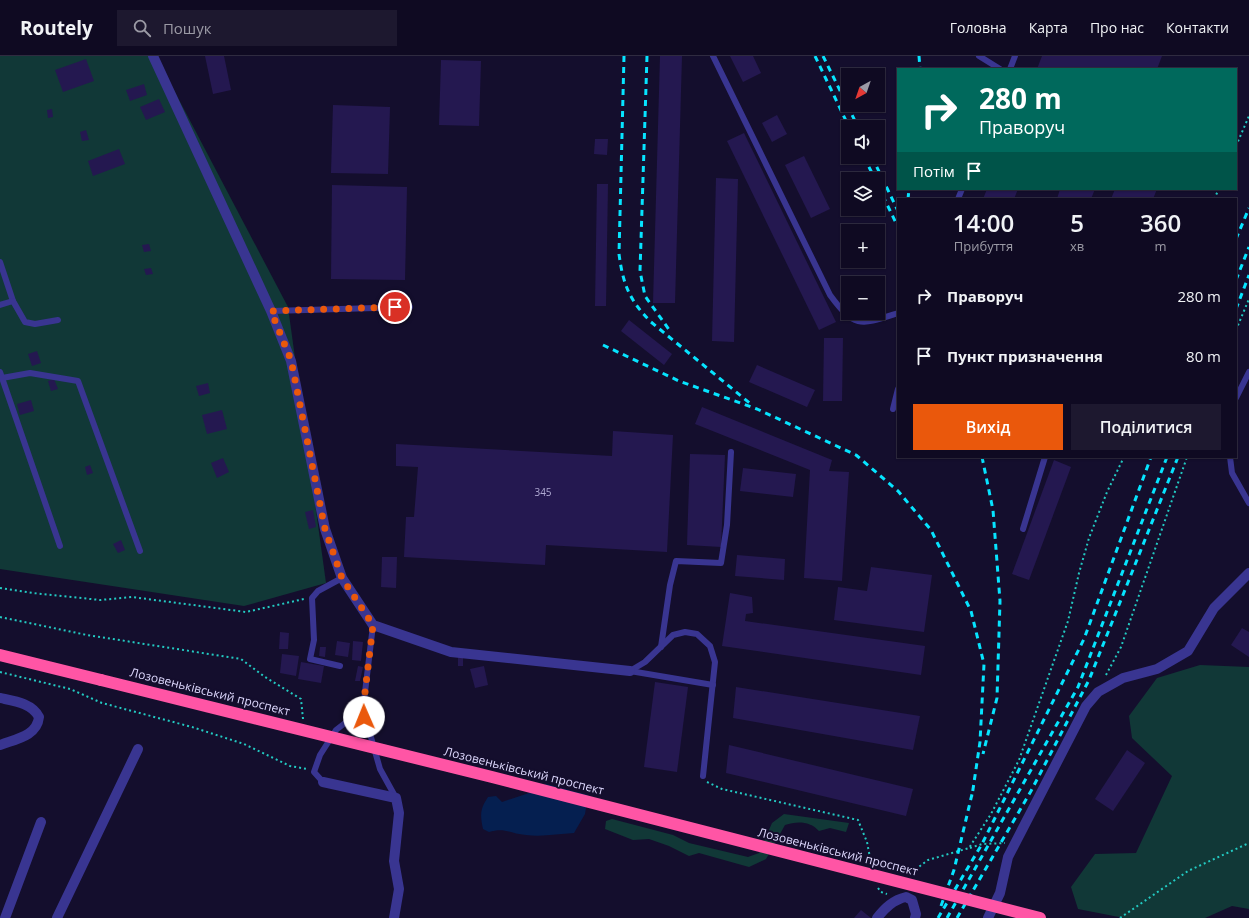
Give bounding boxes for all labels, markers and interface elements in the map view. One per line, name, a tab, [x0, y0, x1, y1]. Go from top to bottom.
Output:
search box	[117, 10, 397, 46]
text: Routely	[20, 15, 93, 41]
icon: search	[131, 17, 153, 39]
text: Пошук	[163, 18, 211, 38]
text: Головна	[950, 18, 1007, 37]
text: Карта	[1029, 18, 1068, 37]
text: Про нас	[1090, 18, 1144, 37]
text: Контакти	[1166, 18, 1229, 37]
north arrow	[841, 68, 885, 112]
map controls	[841, 68, 885, 320]
text: 280 m	[979, 79, 1062, 117]
icon: right	[913, 84, 965, 136]
text: Праворуч	[979, 115, 1065, 139]
button: sound	[841, 120, 885, 164]
icon: arrive	[963, 160, 985, 182]
text: Потім	[913, 161, 955, 181]
button: layers	[841, 172, 885, 216]
text: 14:00	[953, 206, 1014, 239]
text: 5	[1070, 206, 1084, 239]
text: 360	[1140, 206, 1181, 239]
button: +	[841, 224, 885, 268]
text: Прибуття	[954, 237, 1013, 255]
text: хв	[1070, 237, 1084, 255]
text: m	[1155, 237, 1167, 255]
button: −	[841, 276, 885, 320]
icon: right	[913, 285, 935, 307]
text: Праворуч	[947, 286, 1023, 306]
text: 280 m	[1177, 286, 1221, 306]
pin	[378, 290, 412, 324]
icon: arrive	[384, 296, 406, 318]
icon: arrive	[913, 345, 935, 367]
text: Пункт призначення	[947, 346, 1103, 366]
text: 80 m	[1186, 346, 1221, 366]
button: Вихід	[913, 404, 1063, 450]
button: Поділитися	[1071, 404, 1221, 450]
house number: 345	[534, 485, 552, 499]
street label: Лозовеньківський проспект	[128, 663, 292, 720]
position arrow	[343, 696, 385, 738]
street label: Лозовеньківський проспект	[442, 742, 606, 799]
street label: Лозовеньківський проспект	[756, 823, 920, 880]

